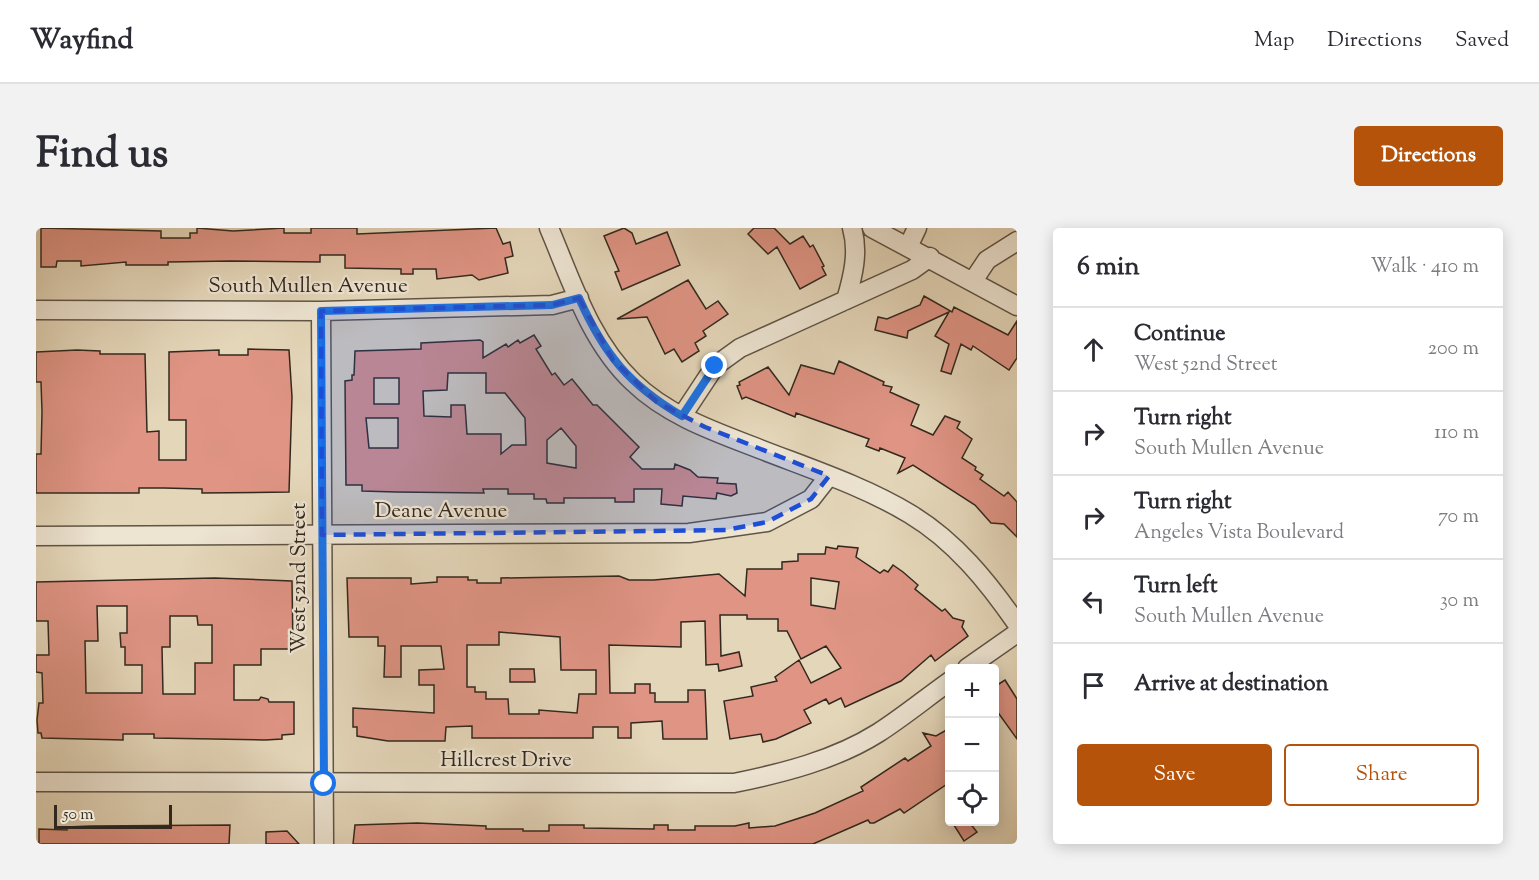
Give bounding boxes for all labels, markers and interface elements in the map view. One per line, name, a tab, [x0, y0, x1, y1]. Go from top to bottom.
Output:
text: Wayfind	[30, 21, 133, 61]
text: Map	[1254, 26, 1294, 56]
text: Directions	[1327, 26, 1422, 56]
text: Saved	[1455, 26, 1509, 56]
text: Find us	[36, 126, 168, 186]
button: Directions	[1354, 126, 1503, 186]
text: 6 min	[1077, 249, 1140, 286]
text: Walk · 410 m	[1370, 253, 1479, 282]
street label: South Mullen Avenue	[208, 272, 408, 302]
text: Continue	[1134, 319, 1225, 351]
icon: ahead	[1077, 333, 1110, 366]
text: 200 m	[1428, 335, 1479, 364]
text: West 52nd Street	[1134, 351, 1278, 380]
route end	[701, 352, 727, 378]
text: Turn right	[1134, 403, 1231, 435]
icon: right	[1077, 417, 1110, 450]
text: 110 m	[1434, 419, 1479, 448]
text: South Mullen Avenue	[1134, 435, 1324, 464]
text: Turn right	[1134, 487, 1231, 519]
street label: Deane Avenue	[375, 497, 507, 527]
icon: right	[1077, 501, 1110, 534]
street label: West 52nd Street	[285, 503, 315, 653]
text: 70 m	[1438, 503, 1479, 532]
text: Angeles Vista Boulevard	[1134, 519, 1344, 548]
text: Turn left	[1134, 571, 1217, 603]
icon: left	[1077, 585, 1110, 618]
text: 30 m	[1440, 587, 1479, 616]
text: South Mullen Avenue	[1134, 603, 1324, 632]
map controls	[945, 664, 999, 826]
button: +	[945, 664, 999, 718]
icon: arrive	[1077, 669, 1110, 702]
text: Arrive at destination	[1134, 669, 1329, 701]
button: −	[945, 718, 999, 772]
button: Save	[1077, 744, 1272, 806]
button: Share	[1284, 744, 1479, 806]
street label: Hillcrest Drive	[440, 746, 572, 776]
route start	[310, 770, 336, 796]
button: locate	[945, 772, 999, 826]
scale bar	[54, 802, 172, 830]
text: 50 m	[63, 804, 94, 827]

